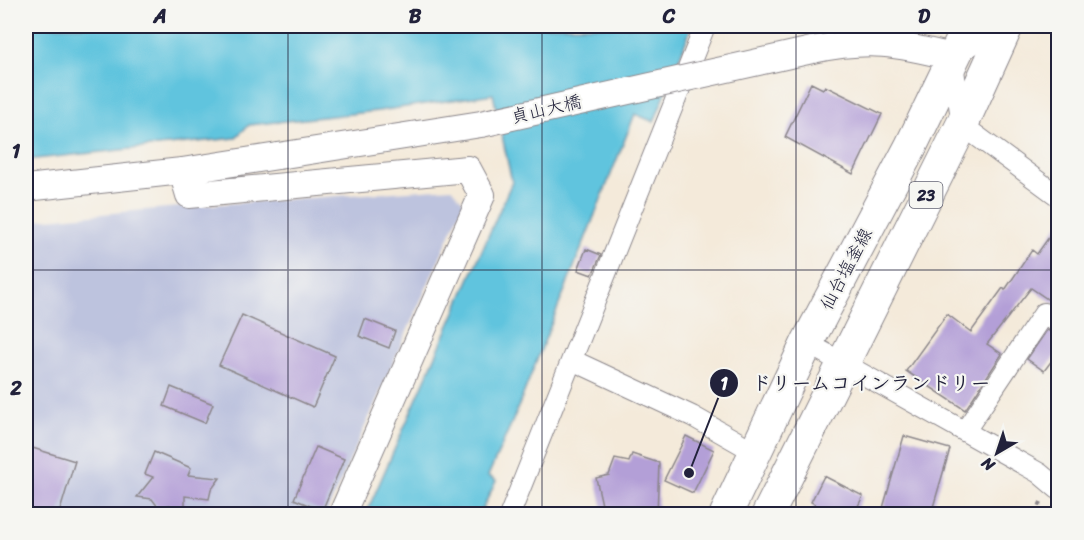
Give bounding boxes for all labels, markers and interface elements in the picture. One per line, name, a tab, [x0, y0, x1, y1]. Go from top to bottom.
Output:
text: A	[152, 0, 167, 34]
text: B	[409, 0, 422, 34]
text: C	[662, 0, 676, 34]
text: D	[918, 0, 931, 34]
street label: 貞山大橋	[507, 85, 585, 133]
text: 1	[12, 134, 21, 169]
road number: 23	[910, 182, 942, 208]
street label: 仙台塩釜線	[811, 222, 881, 316]
callout: ドリームコインランドリー	[709, 364, 1003, 402]
text: ドリームコインランドリー	[751, 366, 991, 401]
text: 1	[720, 368, 728, 400]
text: 2	[9, 371, 22, 406]
north arrow	[967, 423, 1027, 483]
text: N	[974, 449, 1002, 480]

